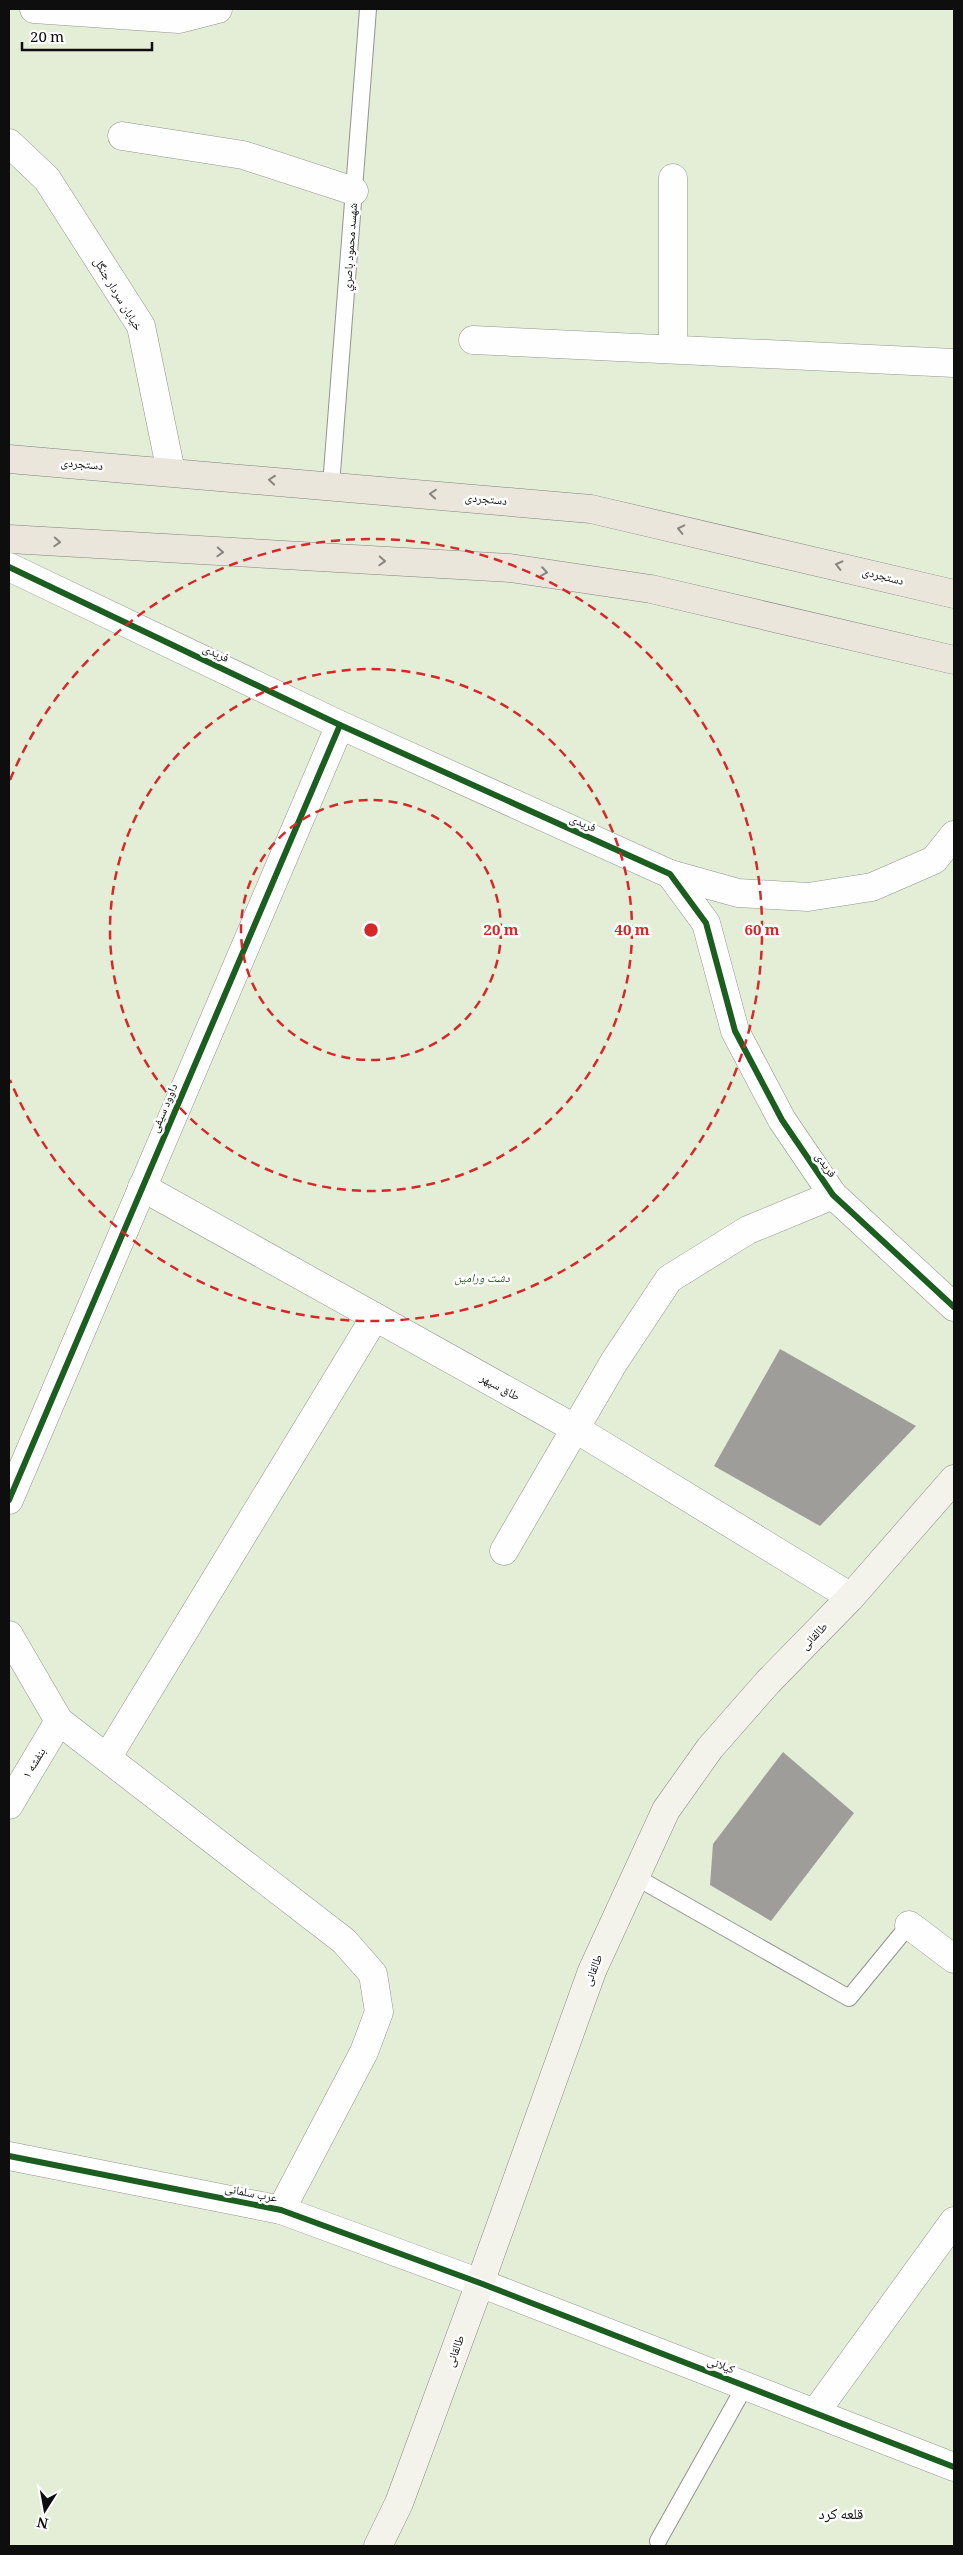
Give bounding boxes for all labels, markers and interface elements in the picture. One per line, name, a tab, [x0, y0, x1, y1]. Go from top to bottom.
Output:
scale bar	[22, 20, 152, 52]
text: 20 m	[30, 26, 64, 52]
street label: شهسد محمود باصري	[338, 202, 365, 292]
street label: خیابان سردار جنگل	[86, 254, 147, 336]
street label: دستجردی	[60, 453, 104, 478]
one-way arrow	[267, 475, 275, 486]
street label: دستجردی	[464, 488, 508, 513]
one-way arrow	[429, 489, 437, 500]
one-way arrow	[676, 524, 685, 535]
one-way arrow	[54, 537, 62, 548]
one-way arrow	[216, 546, 224, 557]
one-way arrow	[378, 556, 386, 567]
one-way arrow	[835, 561, 843, 571]
street label: دستجردی	[860, 562, 906, 593]
one-way arrow	[540, 566, 548, 577]
street label: فریدی	[199, 639, 232, 670]
street label: فریدی	[566, 809, 599, 839]
text: 20 m	[484, 919, 519, 945]
text: 40 m	[615, 919, 650, 945]
text: 60 m	[745, 919, 780, 945]
centre of rings	[362, 921, 380, 939]
street label: داوود سیفی	[146, 1081, 185, 1137]
street label: فریدی	[808, 1149, 841, 1183]
park label: دشت ورامین	[454, 1269, 510, 1290]
street label: طاق سپهر	[474, 1368, 523, 1408]
street label: طالقانی	[796, 1618, 834, 1656]
street label: بنفشه ۱	[18, 1744, 53, 1783]
street label: طالقانی	[579, 1951, 610, 1990]
street label: عرب سلمانی	[223, 2179, 279, 2210]
street label: طالقانی	[441, 2332, 472, 2370]
street label: کیلانی	[704, 2352, 737, 2381]
north arrow	[20, 2485, 70, 2535]
district label: قلعه کرد	[819, 2503, 863, 2529]
text: N	[35, 2508, 51, 2534]

